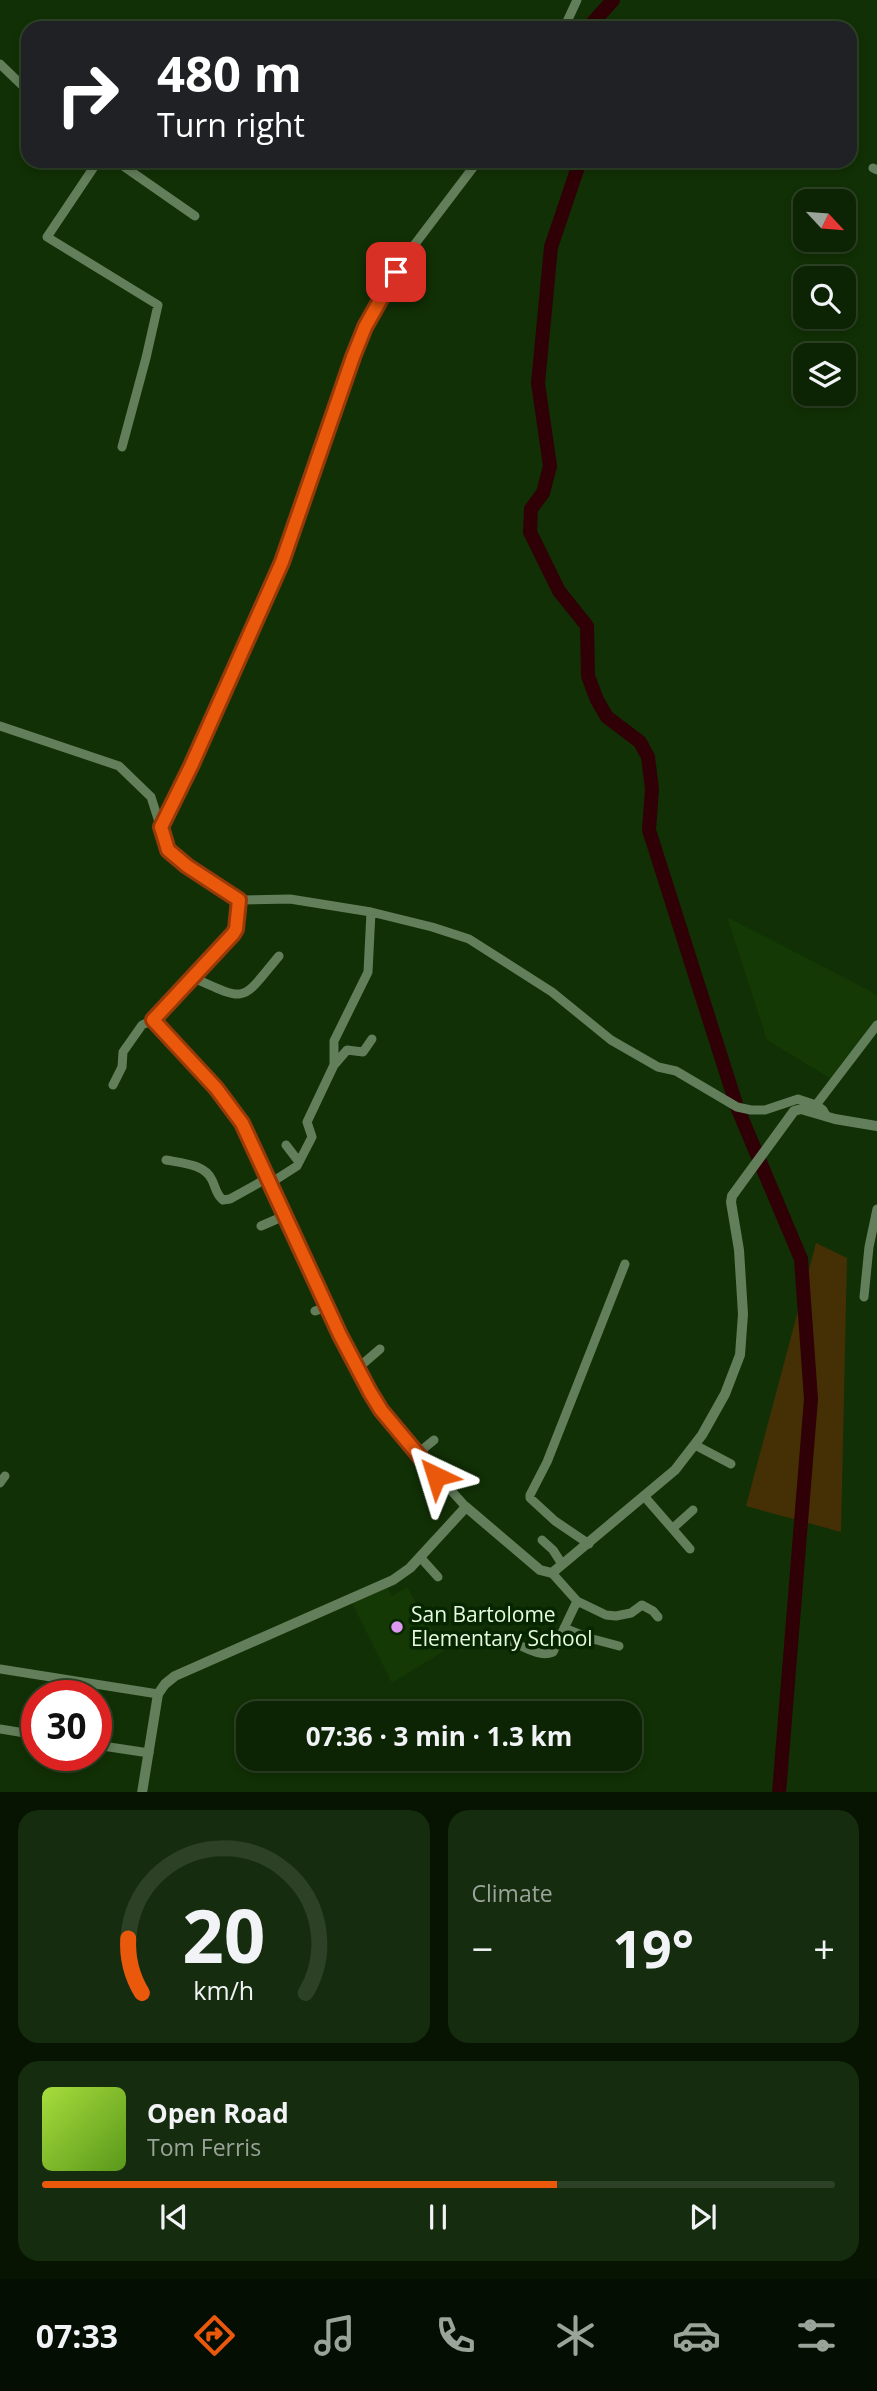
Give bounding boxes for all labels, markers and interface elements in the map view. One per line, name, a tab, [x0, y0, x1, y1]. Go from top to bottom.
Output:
text: 480 m	[157, 40, 302, 106]
icon: right	[42, 49, 133, 140]
text: Turn right	[157, 103, 305, 146]
north arrow	[793, 189, 856, 252]
map controls	[793, 189, 856, 406]
pin	[366, 242, 426, 302]
icon: arrive	[377, 253, 415, 291]
button: search	[793, 266, 856, 329]
button: layers	[793, 343, 856, 406]
position arrow	[399, 1439, 473, 1513]
place label: San Bartolome Elementary School	[411, 1600, 593, 1652]
marker: San Bartolome Elementary School	[389, 1619, 405, 1635]
speed limit sign: 30	[21, 1680, 112, 1771]
text: 07:36 · 3 min · 1.3 km	[306, 1718, 572, 1754]
text: Climate	[472, 1877, 553, 1909]
text: 20	[182, 1885, 265, 1984]
text: 19°	[612, 1912, 694, 1983]
text: −	[472, 1922, 493, 1974]
text: +	[813, 1922, 835, 1974]
text: km/h	[193, 1972, 254, 2006]
text: Open Road	[147, 2095, 289, 2131]
text: Tom Ferris	[147, 2131, 261, 2163]
icon: previous	[155, 2198, 193, 2236]
icon: pause	[419, 2198, 457, 2236]
icon: next	[684, 2198, 722, 2236]
icon: directions	[190, 2311, 239, 2360]
icon: music	[310, 2311, 359, 2360]
icon: phone	[431, 2311, 480, 2360]
icon: climate	[551, 2311, 600, 2360]
icon: car	[672, 2311, 721, 2360]
icon: filters	[792, 2311, 841, 2360]
text: 07:33	[36, 2314, 118, 2357]

